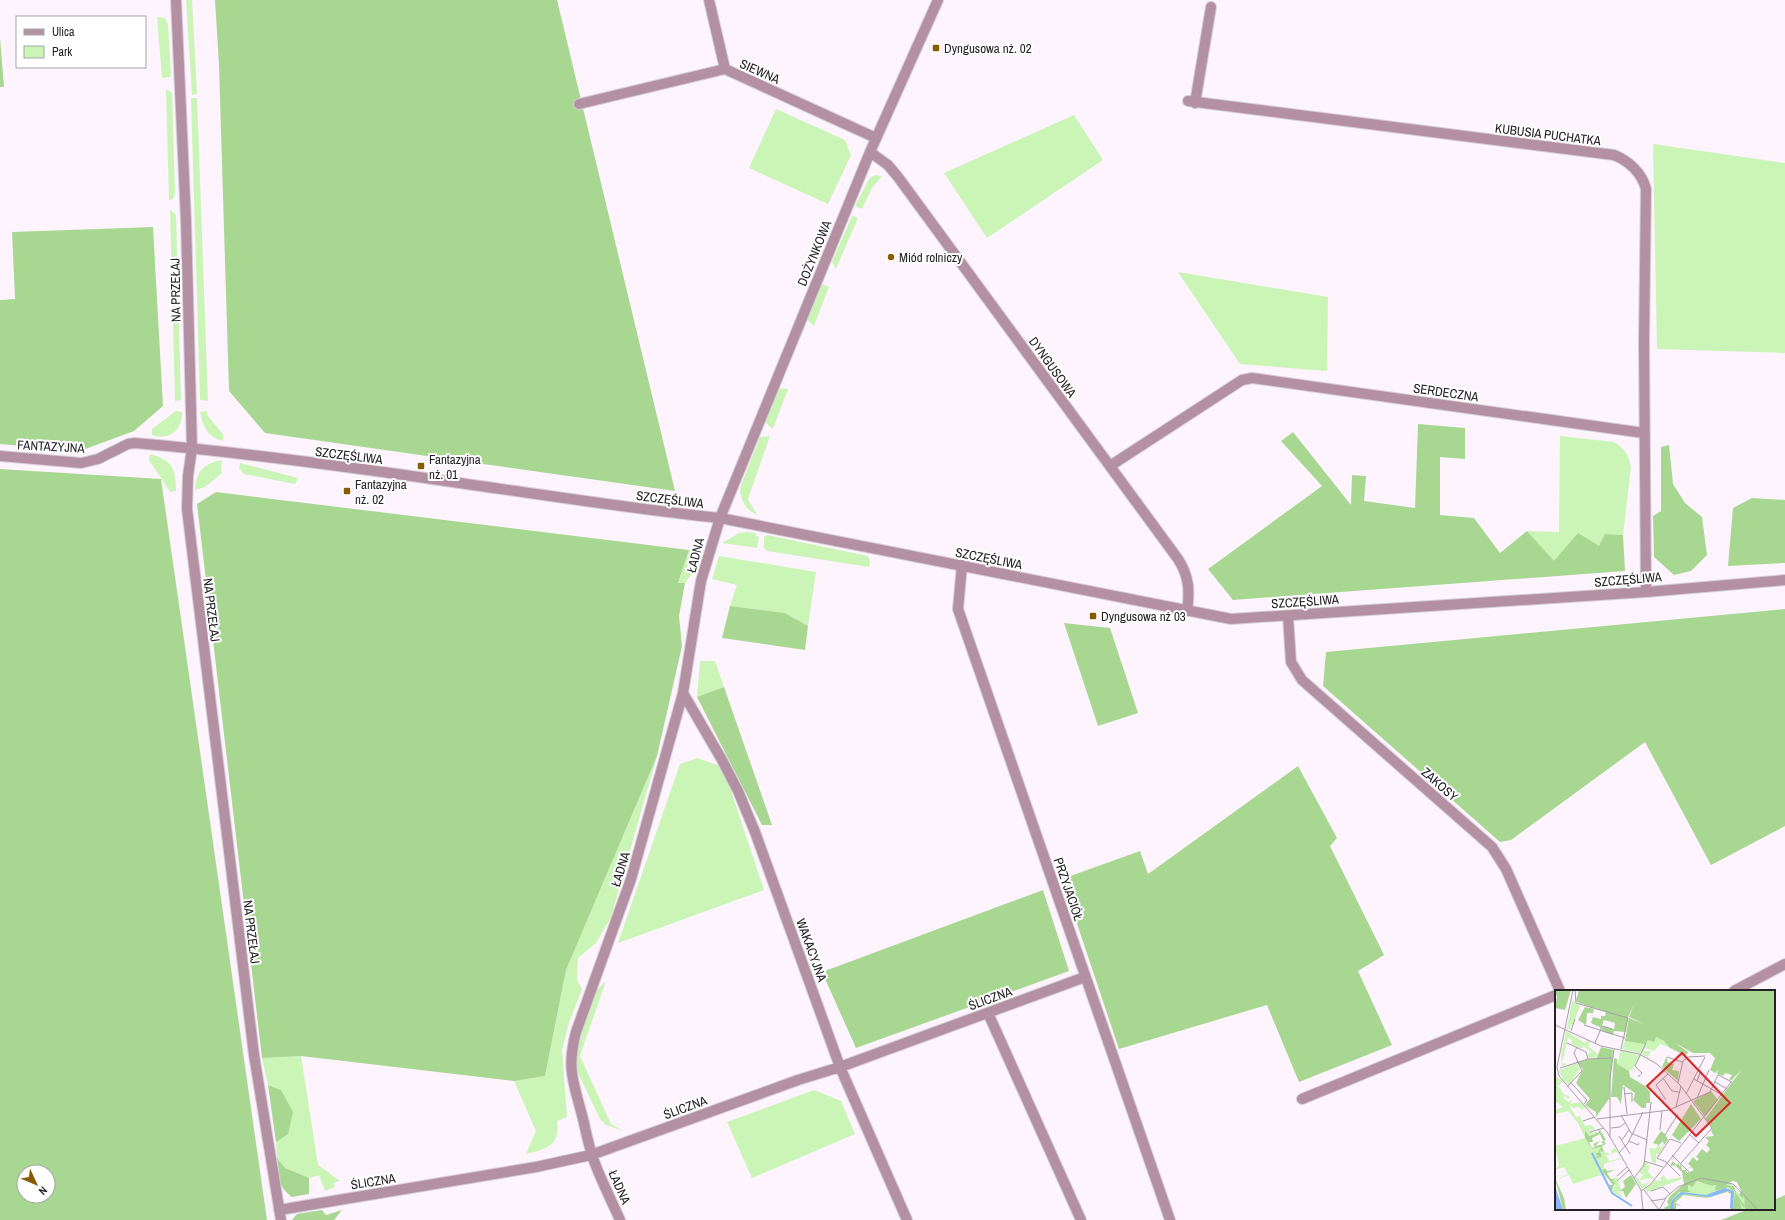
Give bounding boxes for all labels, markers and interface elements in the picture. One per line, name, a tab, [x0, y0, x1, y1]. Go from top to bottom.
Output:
legend	[16, 16, 146, 68]
text: Ulica	[52, 24, 75, 40]
place label: Dyngusowa nż. 02	[944, 40, 1032, 57]
marker: Dyngusowa nż. 02	[931, 43, 941, 53]
text: Park	[52, 44, 72, 60]
street label: SIEWNA	[737, 55, 783, 88]
street label: KUBUSIA PUCHATKA	[1494, 120, 1603, 150]
street label: DOŻYNKOWA	[794, 217, 836, 289]
place label: Miód rolniczy	[899, 249, 963, 266]
marker: Miód rolniczy	[886, 252, 896, 262]
street label: NA PRZEŁAJ	[166, 258, 185, 322]
street label: DYNGUSOWA	[1025, 334, 1081, 402]
street label: SERDECZNA	[1412, 380, 1481, 406]
street label: FANTAZYJNA	[17, 436, 86, 457]
street label: SZCZĘŚLIWA	[314, 443, 384, 468]
place label: Fantazyjna nż. 01	[429, 451, 481, 483]
marker: Fantazyjna nż. 01	[416, 461, 426, 471]
place label: Fantazyjna nż. 02	[355, 476, 407, 508]
marker: Fantazyjna nż. 02	[342, 486, 352, 496]
street label: SZCZĘŚLIWA	[635, 487, 705, 512]
street label: ŁADNA	[683, 535, 709, 574]
street label: SZCZĘŚLIWA	[954, 544, 1025, 573]
street label: SZCZĘŚLIWA	[1594, 568, 1663, 591]
street label: NA PRZEŁAJ	[199, 577, 224, 643]
street label: SZCZĘŚLIWA	[1271, 591, 1340, 612]
place label: Dyngusowa nż 03	[1101, 608, 1186, 625]
marker: Dyngusowa nż 03	[1088, 611, 1098, 621]
street label: ZAKOSY	[1418, 764, 1462, 805]
street label: ŁADNA	[607, 849, 634, 889]
street label: PRZYJACIÓŁ	[1050, 855, 1087, 923]
street label: NA PRZEŁAJ	[239, 899, 264, 965]
street label: WAKACYJNA	[792, 916, 831, 985]
street label: ŚLICZNA	[966, 982, 1015, 1014]
inset map	[1555, 990, 1775, 1210]
street label: ŚLICZNA	[661, 1091, 710, 1123]
north arrow	[16, 1164, 56, 1204]
street label: ŁADNA	[605, 1168, 635, 1208]
street label: ŚLICZNA	[350, 1169, 398, 1193]
text: N	[36, 1184, 50, 1198]

